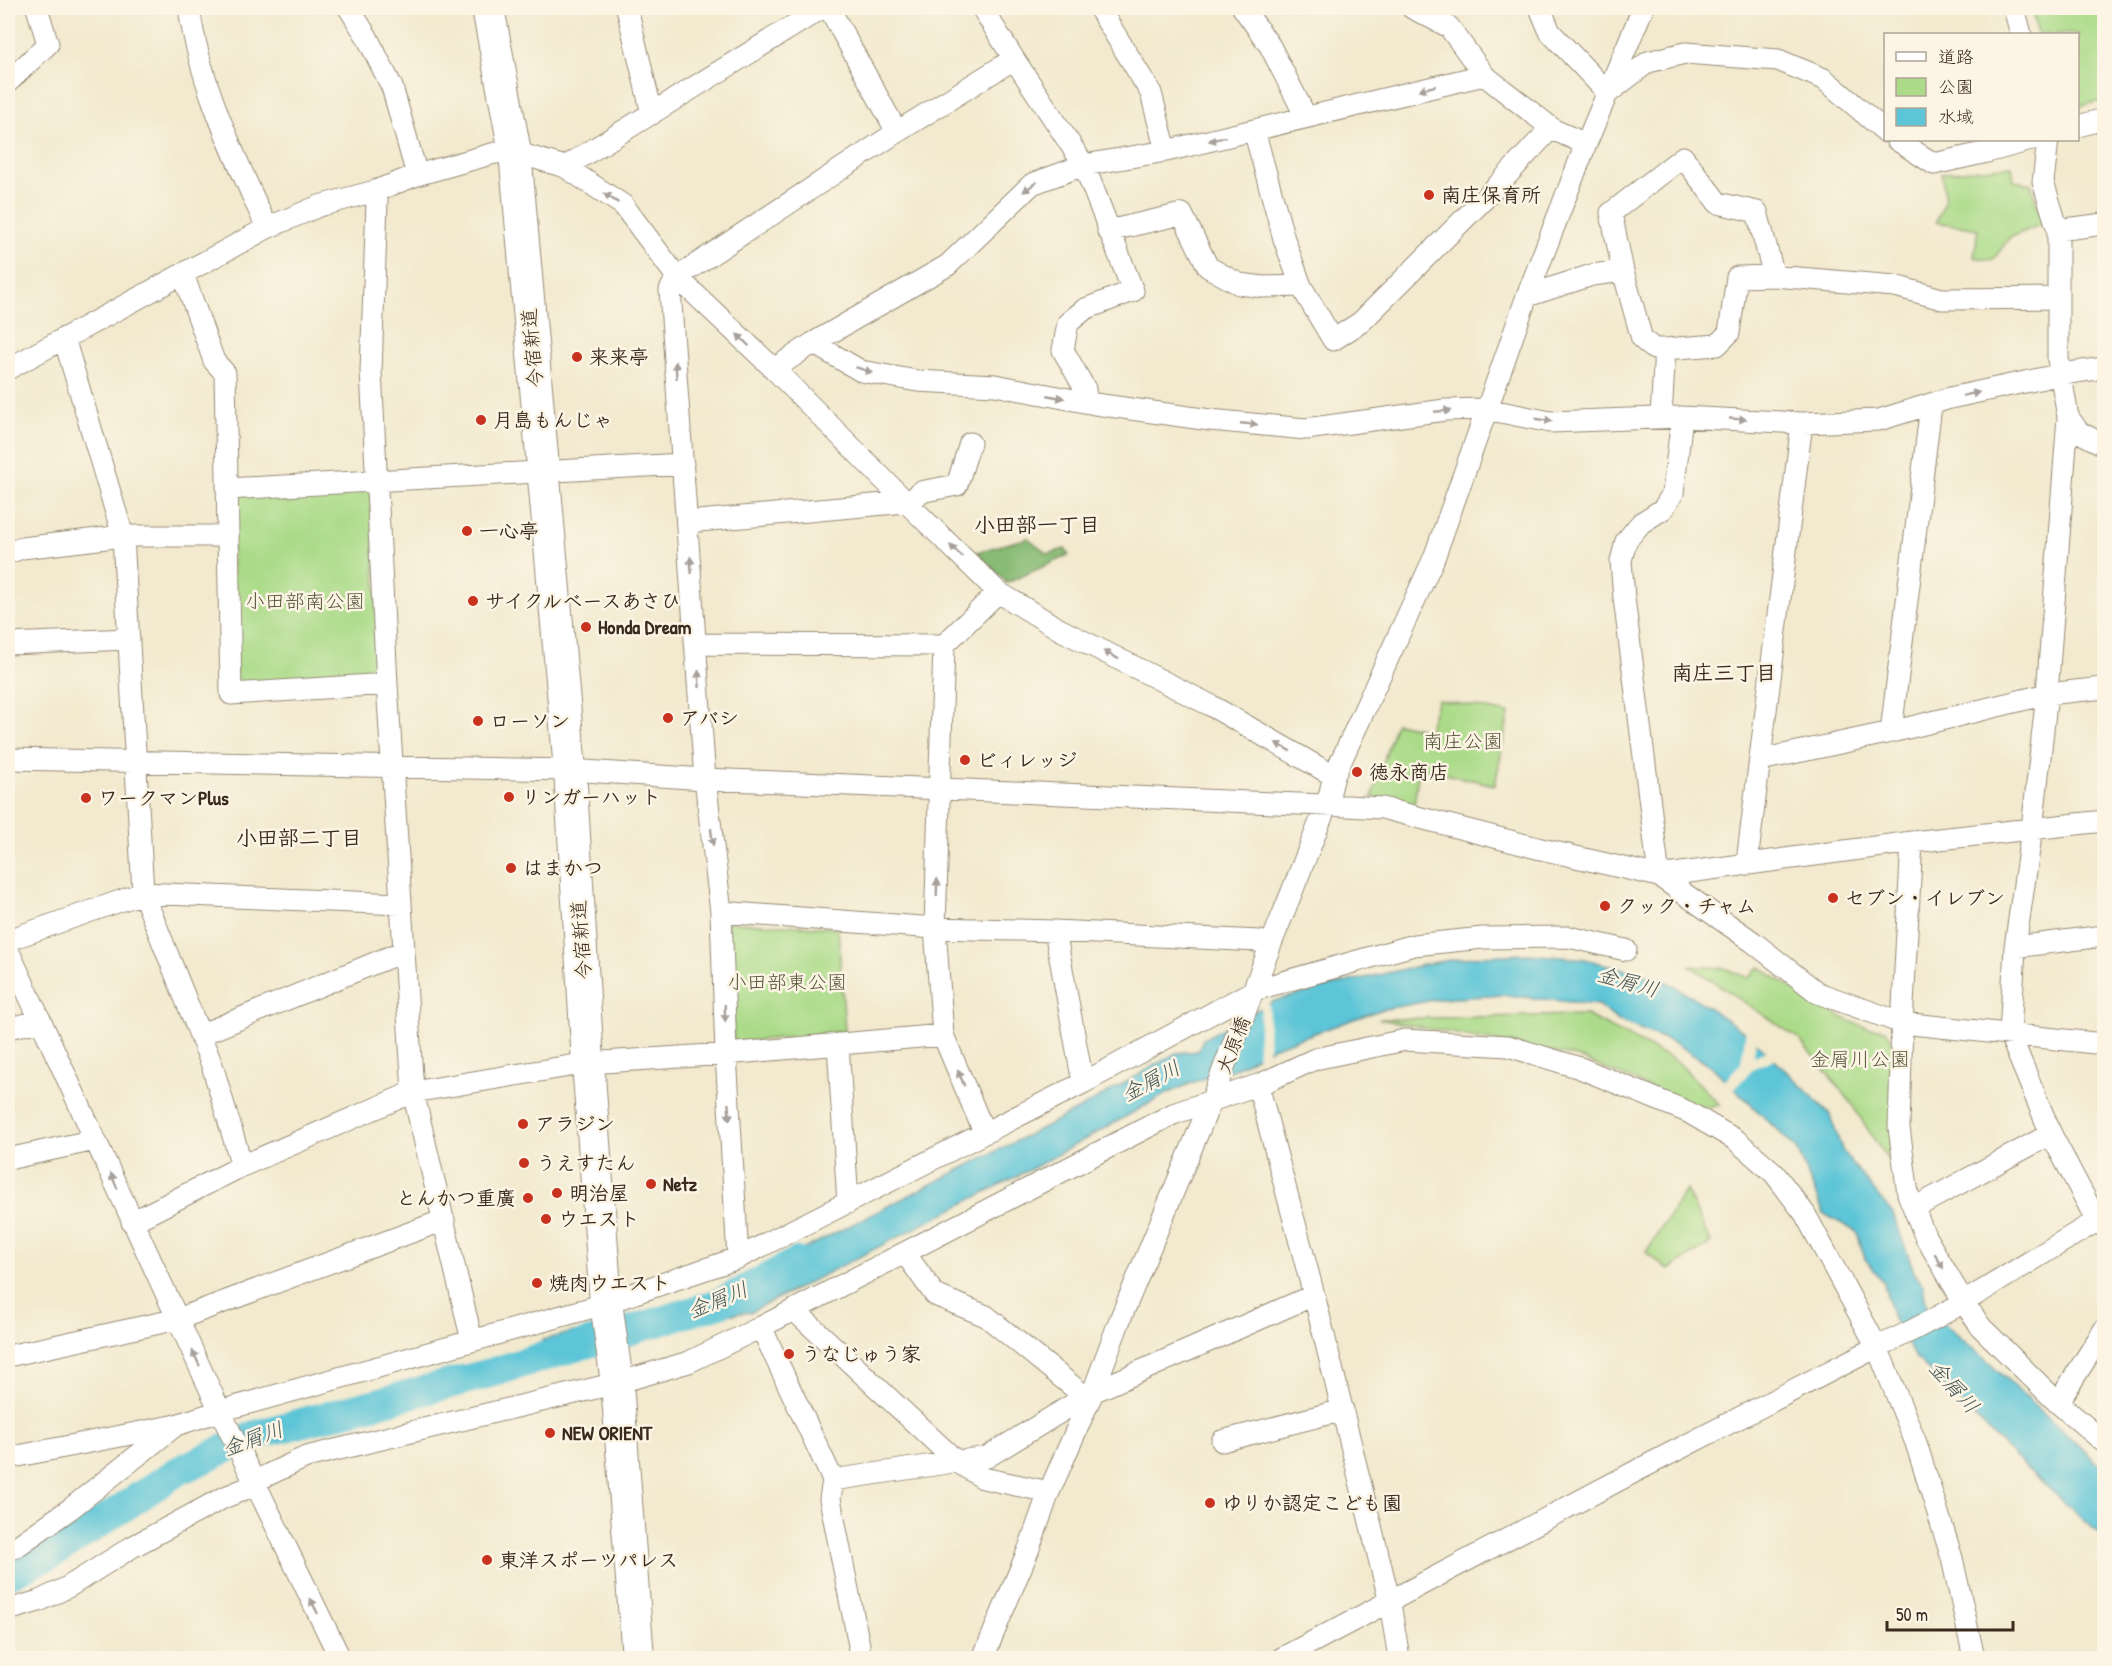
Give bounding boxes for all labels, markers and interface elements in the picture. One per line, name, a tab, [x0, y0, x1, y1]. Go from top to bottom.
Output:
legend	[1884, 33, 2079, 141]
text: 道路	[1938, 44, 1974, 69]
text: 公園	[1938, 74, 1974, 99]
one-way arrow	[1418, 84, 1436, 94]
text: 水域	[1938, 104, 1974, 129]
one-way arrow	[1208, 135, 1226, 145]
one-way arrow	[1022, 181, 1038, 193]
place label: 南庄保育所	[1441, 181, 1541, 208]
marker: 南庄保育所	[1422, 188, 1436, 202]
one-way arrow	[603, 192, 620, 203]
street label: 今宿新道	[515, 307, 548, 389]
one-way arrow	[736, 333, 751, 347]
place label: 来来亭	[589, 343, 649, 370]
marker: 来来亭	[570, 350, 584, 364]
one-way arrow	[671, 361, 681, 380]
one-way arrow	[855, 366, 873, 375]
one-way arrow	[1962, 389, 1981, 398]
one-way arrow	[1047, 393, 1066, 402]
place label: 月島もんじゃ	[493, 406, 613, 433]
one-way arrow	[1434, 406, 1453, 416]
marker: 月島もんじゃ	[474, 413, 488, 427]
one-way arrow	[1729, 415, 1748, 424]
one-way arrow	[1534, 416, 1553, 425]
one-way arrow	[1240, 419, 1259, 429]
district label: 小田部一丁目	[974, 510, 1100, 539]
place label: 一心亭	[479, 517, 539, 544]
marker: 一心亭	[460, 524, 474, 538]
one-way arrow	[949, 544, 964, 558]
one-way arrow	[686, 555, 695, 574]
park label: 小田部南公園	[245, 587, 365, 614]
place label: サイクルベースあさひ	[485, 587, 681, 614]
marker: サイクルベースあさひ	[466, 594, 480, 608]
place label: Honda Dream	[598, 613, 692, 640]
marker: Honda Dream	[579, 620, 593, 634]
one-way arrow	[1103, 650, 1120, 660]
district label: 南庄三丁目	[1672, 658, 1777, 687]
one-way arrow	[694, 669, 703, 688]
place label: アバシ	[680, 704, 739, 731]
place label: ローソン	[490, 707, 570, 734]
marker: アバシ	[661, 711, 675, 725]
marker: ローソン	[471, 714, 485, 728]
park label: 南庄公園	[1423, 727, 1503, 754]
one-way arrow	[1274, 742, 1291, 752]
place label: ビィレッジ	[977, 746, 1077, 773]
marker: ビィレッジ	[958, 753, 972, 767]
place label: 徳永商店	[1369, 758, 1449, 785]
marker: 徳永商店	[1350, 765, 1364, 779]
place label: リンガーハット	[521, 783, 661, 810]
place label: ワークマンPlus	[98, 784, 229, 811]
marker: リンガーハット	[502, 790, 516, 804]
marker: ワークマンPlus	[79, 791, 93, 805]
district label: 小田部二丁目	[236, 823, 362, 852]
one-way arrow	[707, 827, 717, 846]
place label: はまかつ	[523, 854, 603, 881]
marker: はまかつ	[504, 861, 518, 875]
one-way arrow	[932, 878, 942, 897]
place label: セブン・イレブン	[1845, 884, 2005, 911]
marker: セブン・イレブン	[1826, 891, 1840, 905]
place label: クック・チャム	[1617, 892, 1756, 919]
street label: 今宿新道	[564, 899, 597, 981]
marker: クック・チャム	[1598, 899, 1612, 913]
water label: 金屑川	[1594, 959, 1662, 1004]
park label: 小田部東公園	[727, 968, 847, 995]
one-way arrow	[720, 1003, 729, 1022]
street label: 大原橋	[1209, 1012, 1256, 1078]
park label: 金屑川公園	[1810, 1045, 1910, 1072]
water label: 金屑川	[1116, 1053, 1185, 1108]
one-way arrow	[956, 1069, 966, 1087]
one-way arrow	[725, 1103, 734, 1122]
place label: アラジン	[535, 1110, 615, 1137]
marker: アラジン	[516, 1117, 530, 1131]
place label: うえすたん	[536, 1149, 636, 1176]
marker: うえすたん	[517, 1156, 531, 1170]
place label: Netz	[663, 1170, 697, 1197]
one-way arrow	[109, 1172, 118, 1189]
marker: Netz	[644, 1177, 658, 1191]
place label: 明治屋	[569, 1179, 629, 1206]
place label: とんかつ重廣	[396, 1184, 516, 1211]
marker: 明治屋	[550, 1186, 564, 1200]
marker: とんかつ重廣	[521, 1191, 535, 1205]
place label: ウエスト	[558, 1205, 640, 1232]
marker: ウエスト	[539, 1212, 553, 1226]
one-way arrow	[1934, 1253, 1945, 1269]
place label: 焼肉ウエスト	[549, 1269, 671, 1296]
water label: 金屑川	[683, 1274, 752, 1325]
marker: 焼肉ウエスト	[530, 1276, 544, 1290]
place label: うなじゅう家	[801, 1340, 921, 1367]
marker: うなじゅう家	[782, 1347, 796, 1361]
one-way arrow	[191, 1349, 200, 1366]
water label: 金屑川	[1923, 1354, 1986, 1420]
water label: 金屑川	[218, 1414, 287, 1463]
place label: NEW ORIENT	[562, 1419, 653, 1446]
marker: NEW ORIENT	[543, 1426, 557, 1440]
place label: ゆりか認定こども園	[1222, 1489, 1402, 1516]
marker: ゆりか認定こども園	[1203, 1496, 1217, 1510]
place label: 東洋スポーツパレス	[499, 1546, 678, 1573]
marker: 東洋スポーツパレス	[480, 1553, 494, 1567]
scale bar	[1887, 1594, 2013, 1632]
one-way arrow	[309, 1597, 319, 1615]
text: 50 m	[1896, 1602, 1928, 1627]

